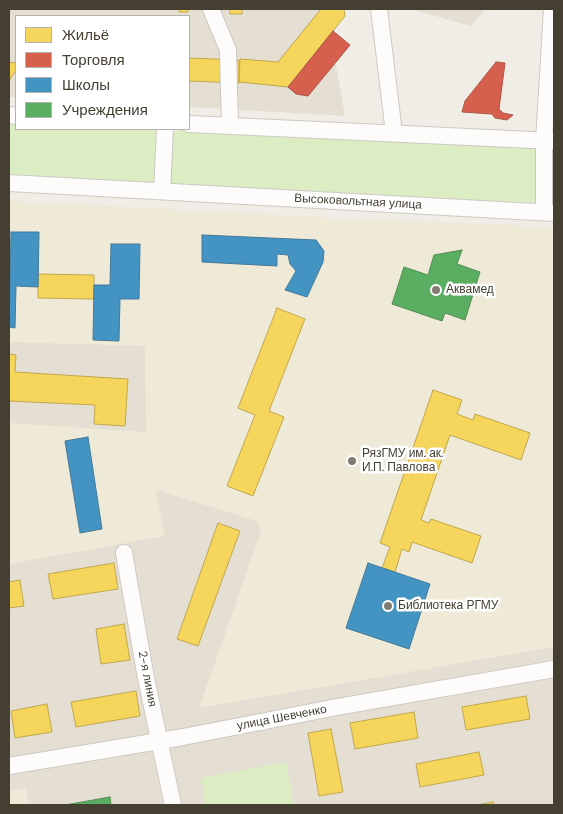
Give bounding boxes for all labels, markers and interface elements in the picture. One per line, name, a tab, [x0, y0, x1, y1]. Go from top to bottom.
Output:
legend	[15, 15, 190, 130]
text: Жильё	[62, 25, 109, 45]
text: Торговля	[62, 50, 125, 70]
text: Школы	[62, 75, 110, 95]
text: Учреждения	[62, 100, 148, 120]
street label: Высоковольтная улица	[294, 191, 422, 213]
place label: Аквамед	[446, 283, 494, 297]
marker: Аквамед	[430, 284, 442, 296]
place label: РязГМУ им. ак. И.П. Павлова	[362, 447, 443, 475]
marker: РязГМУ им. ак. И.П. Павлова	[346, 455, 358, 467]
place label: Библиотека РГМУ	[398, 599, 498, 613]
marker: Библиотека РГМУ	[382, 600, 394, 612]
street label: 2-я линия	[135, 650, 159, 708]
street label: улица Шевченко	[236, 702, 328, 734]

